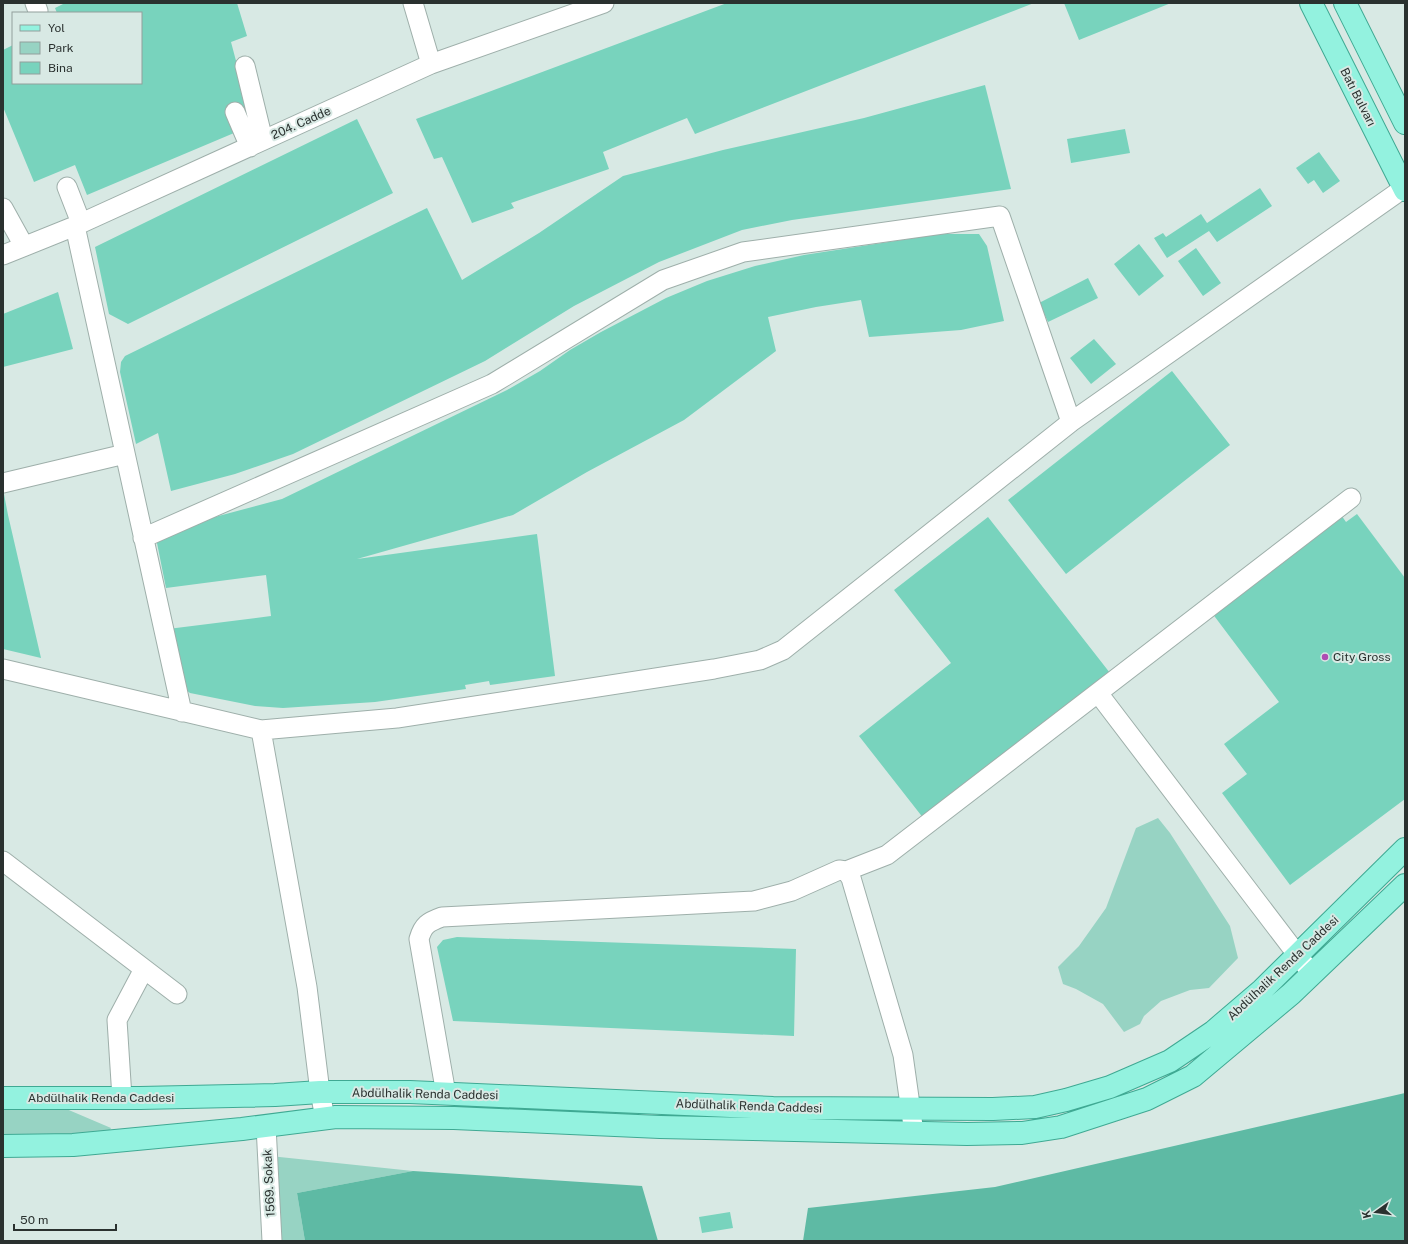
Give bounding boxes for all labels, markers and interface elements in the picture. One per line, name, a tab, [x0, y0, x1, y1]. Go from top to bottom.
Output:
legend	[12, 12, 142, 84]
text: Yol	[48, 21, 65, 35]
text: Park	[48, 41, 74, 55]
text: Bina	[48, 61, 73, 75]
street label: Batı Bulvarı	[1337, 66, 1379, 128]
street label: 204. Cadde	[269, 104, 333, 142]
place label: City Gross	[1333, 650, 1390, 664]
marker: City Gross	[1320, 652, 1330, 662]
street label: Abdülhalik Renda Caddesi	[1225, 913, 1341, 1023]
street label: Abdülhalik Renda Caddesi	[352, 1086, 498, 1102]
street label: Abdülhalik Renda Caddesi	[28, 1091, 174, 1105]
street label: Abdülhalik Renda Caddesi	[676, 1096, 822, 1116]
street label: 1569. Sokak	[260, 1149, 278, 1217]
north arrow	[1356, 1192, 1396, 1232]
scale bar	[14, 1206, 116, 1232]
text: K	[1359, 1209, 1373, 1220]
text: 50 m	[20, 1213, 48, 1227]

